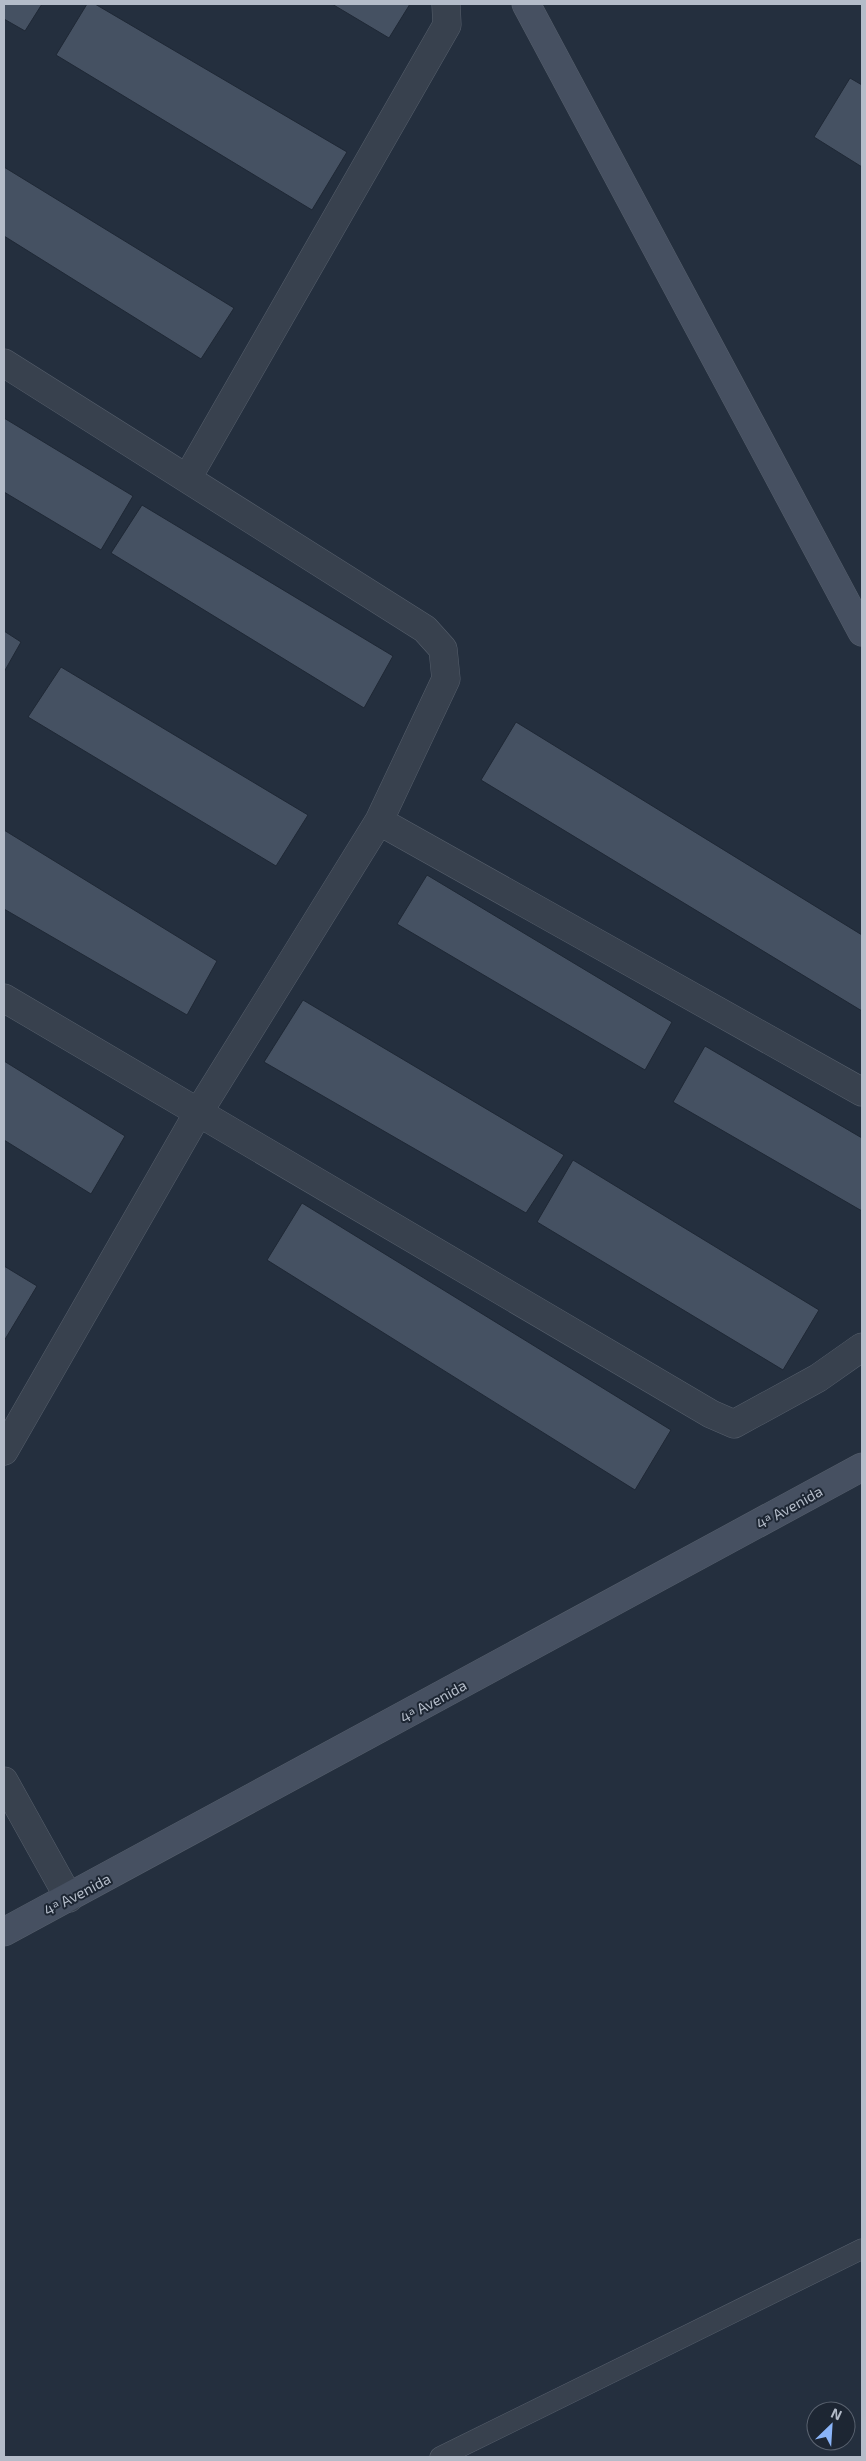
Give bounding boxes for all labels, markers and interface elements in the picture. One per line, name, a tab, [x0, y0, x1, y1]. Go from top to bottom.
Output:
street label: 4ª Avenida	[753, 1481, 825, 1533]
street label: 4ª Avenida	[397, 1675, 469, 1727]
street label: 4ª Avenida	[41, 1869, 113, 1919]
north arrow	[806, 2401, 856, 2451]
text: N	[829, 2404, 845, 2424]

